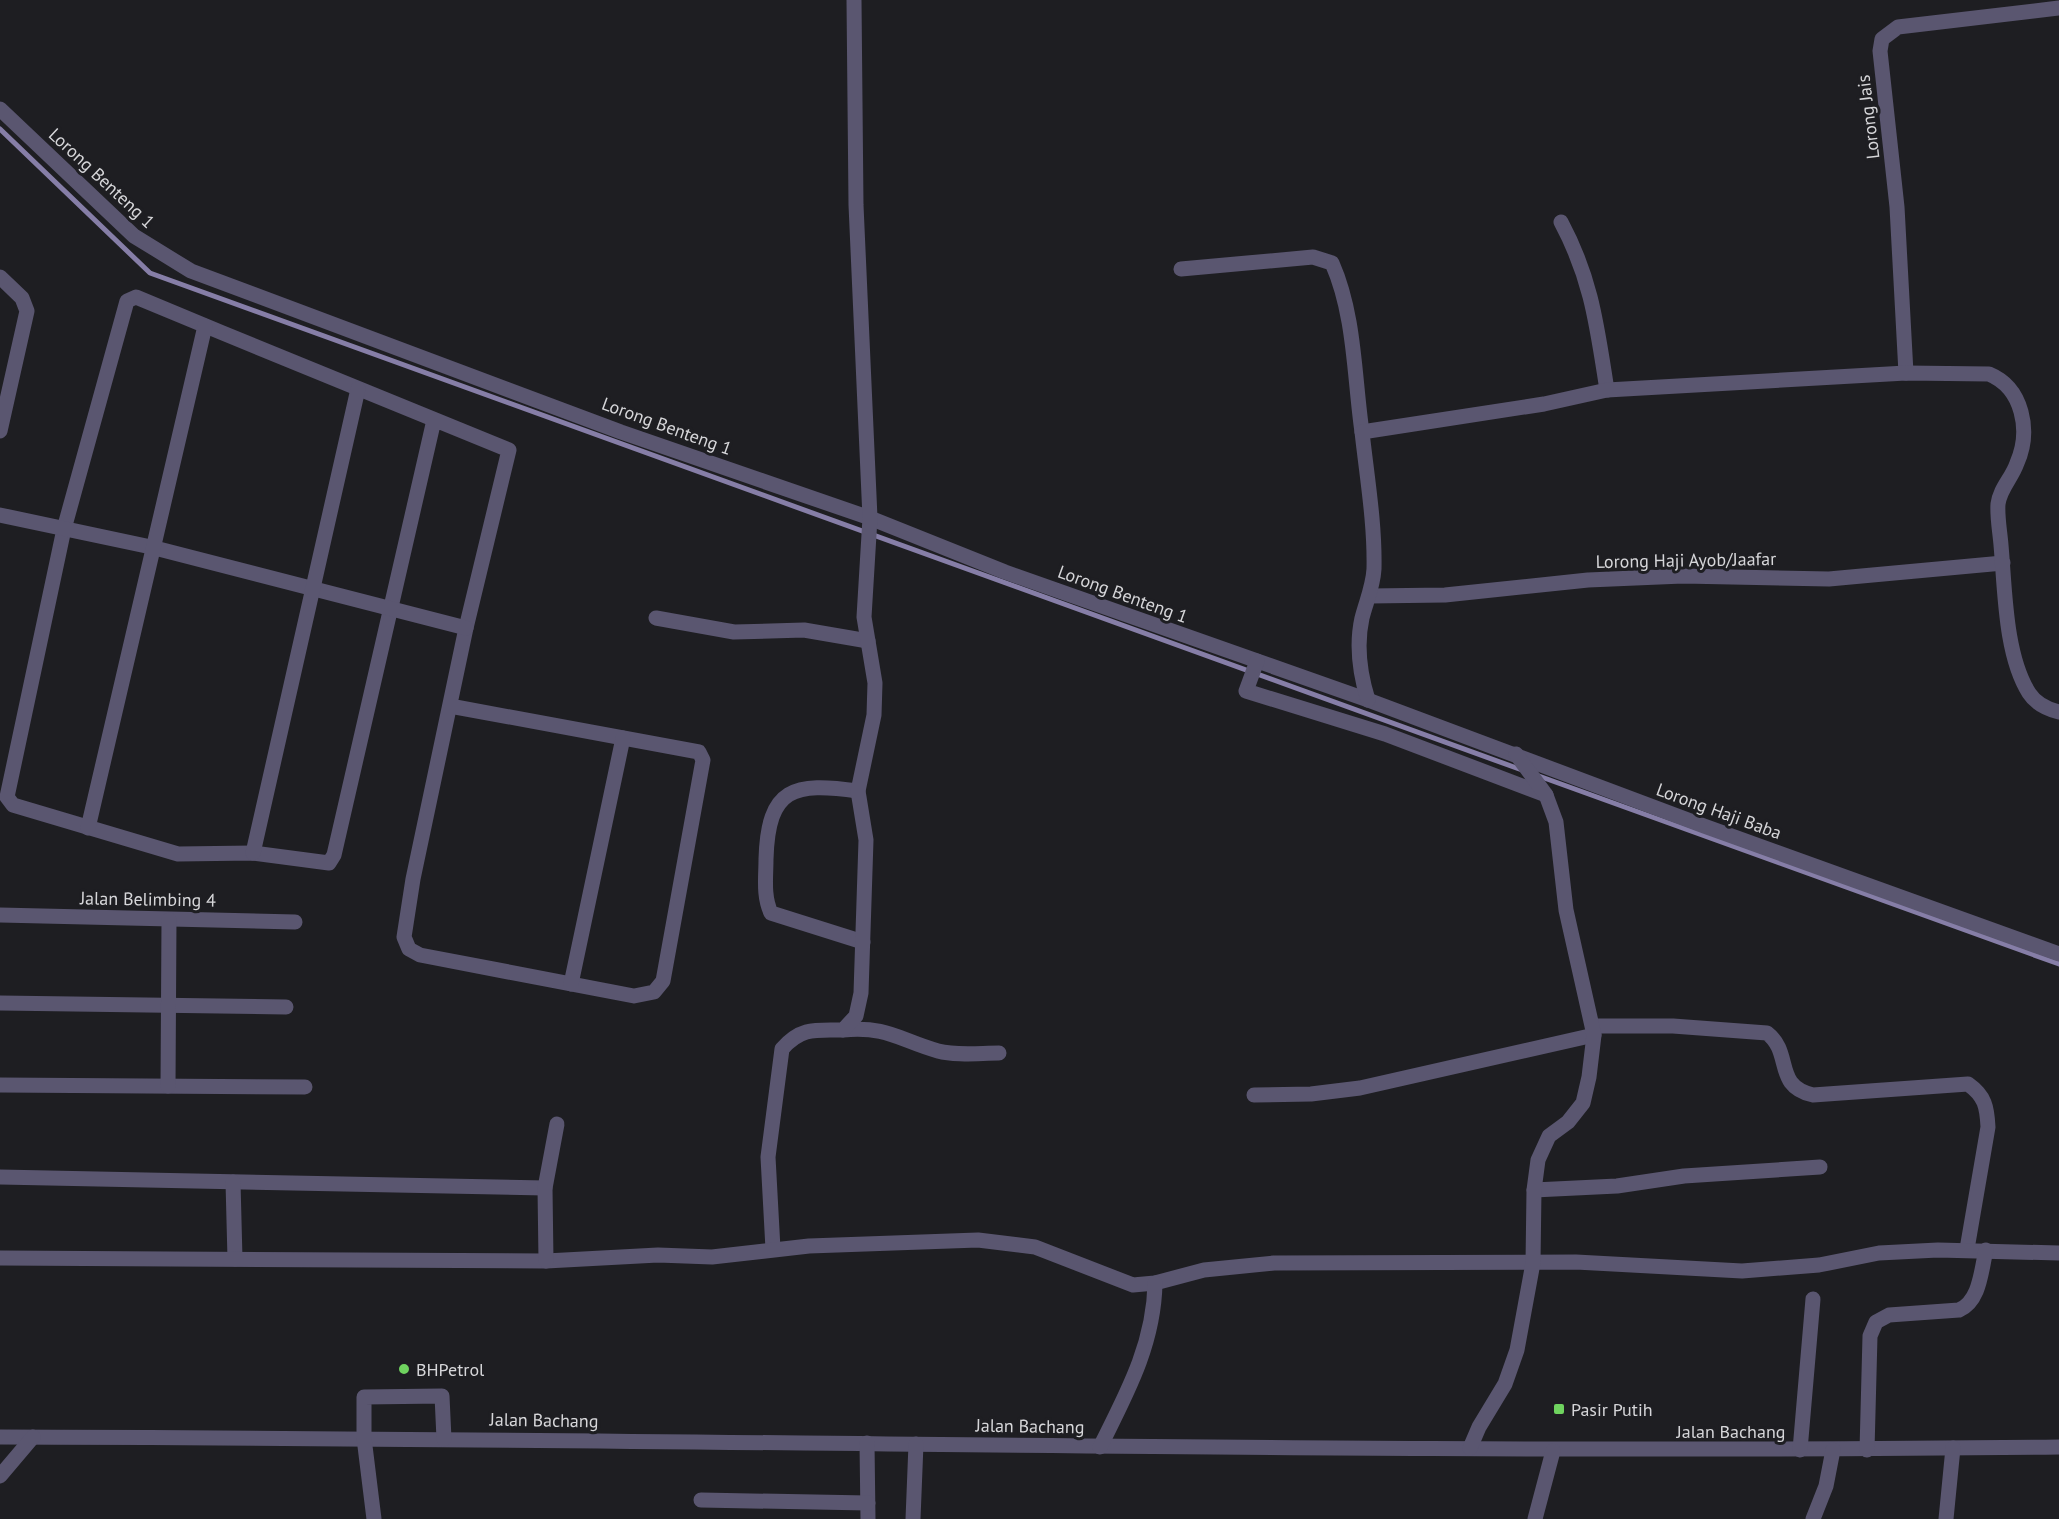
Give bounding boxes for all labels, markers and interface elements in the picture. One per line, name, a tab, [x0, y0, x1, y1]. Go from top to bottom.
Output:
street label: Lorong Jais	[1851, 74, 1885, 160]
street label: Lorong Benteng 1	[44, 123, 160, 233]
street label: Lorong Benteng 1	[599, 392, 735, 460]
street label: Lorong Haji Ayob/Jaafar	[1596, 547, 1776, 573]
street label: Lorong Benteng 1	[1055, 560, 1191, 628]
street label: Lorong Haji Baba	[1653, 778, 1785, 844]
street label: Jalan Belimbing 4	[79, 886, 216, 912]
place label: BHPetrol	[416, 1358, 485, 1381]
marker: BHPetrol	[397, 1362, 411, 1376]
place label: Pasir Putih	[1571, 1398, 1653, 1421]
marker: Pasir Putih	[1552, 1402, 1566, 1416]
street label: Jalan Bachang	[488, 1408, 599, 1432]
street label: Jalan Bachang	[974, 1414, 1085, 1438]
street label: Jalan Bachang	[1676, 1420, 1785, 1443]

